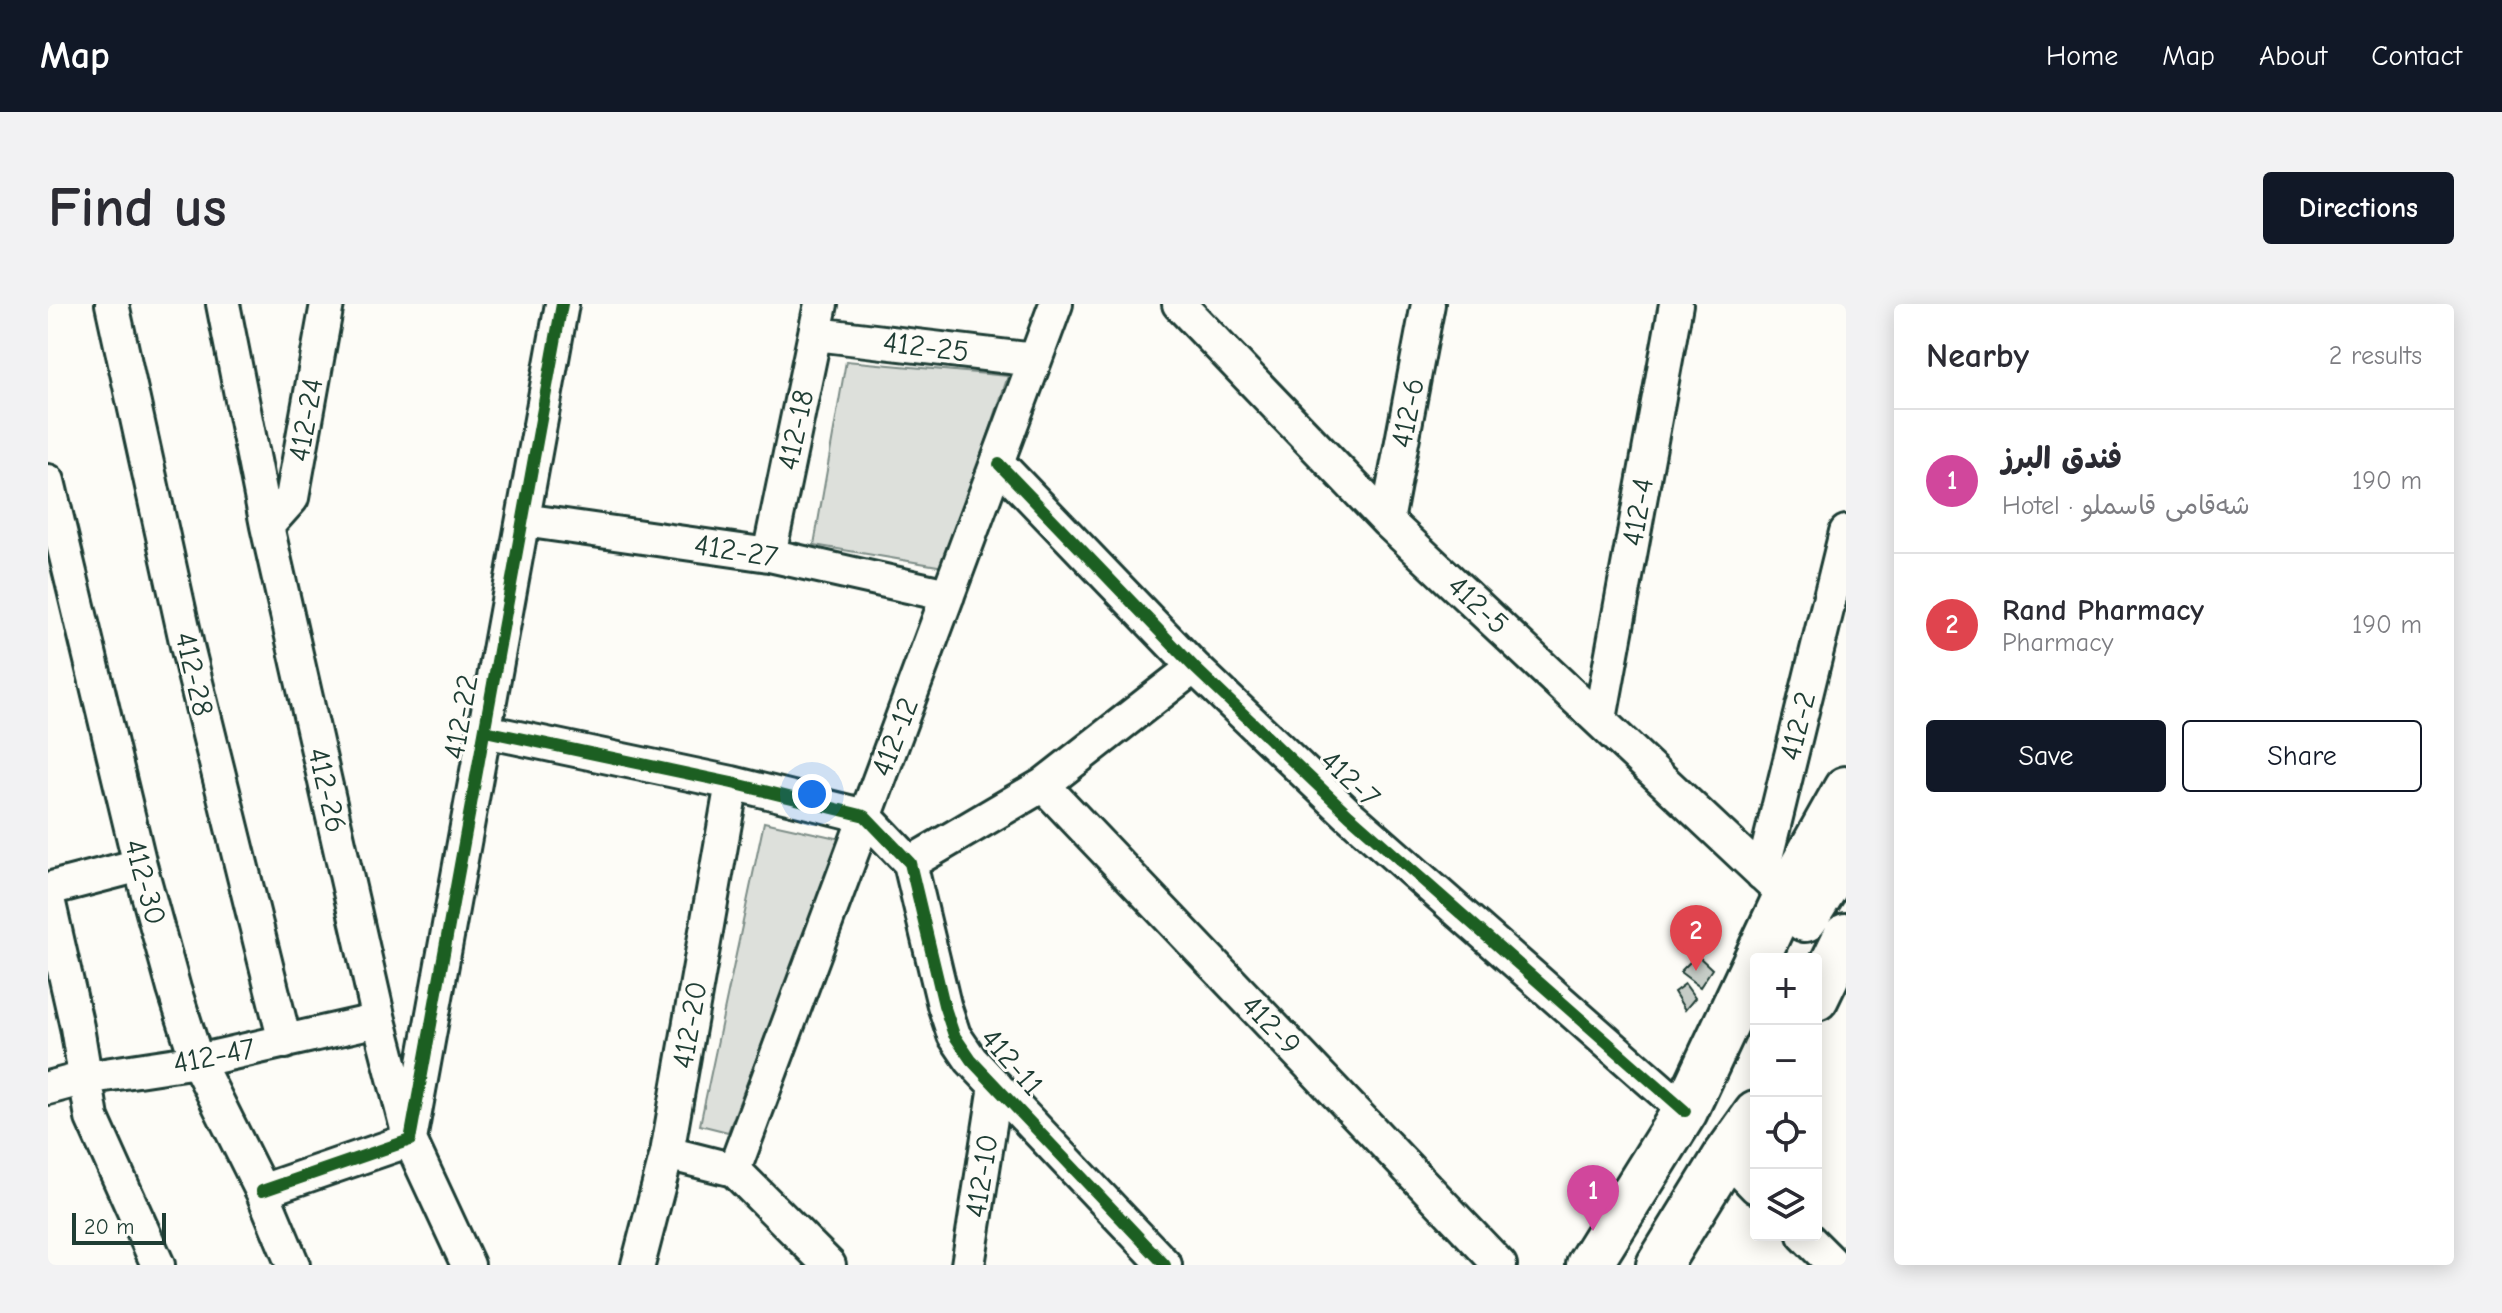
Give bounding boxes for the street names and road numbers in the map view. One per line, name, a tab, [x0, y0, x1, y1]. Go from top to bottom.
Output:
street label: 412-25	[881, 324, 971, 370]
street label: 412-24	[281, 375, 331, 465]
street label: 412-6	[1384, 375, 1432, 451]
street label: 412-18	[770, 387, 822, 473]
street label: 412-4	[1615, 475, 1661, 549]
street label: 412-27	[692, 527, 780, 575]
street label: 412-5	[1440, 568, 1516, 642]
street label: 412-28	[167, 629, 221, 719]
street label: 412-22	[436, 672, 486, 762]
street label: 412-2	[1773, 688, 1823, 764]
street label: 412-12	[864, 693, 926, 781]
street label: 412-7	[1313, 743, 1387, 815]
street label: 412-26	[300, 744, 354, 836]
street label: 412-30	[117, 835, 173, 929]
street label: 412-20	[665, 979, 715, 1071]
street label: 412-9	[1234, 988, 1308, 1062]
street label: 412-11	[973, 1021, 1051, 1103]
street label: 412-47	[170, 1031, 258, 1081]
street label: 412-10	[958, 1132, 1006, 1220]

